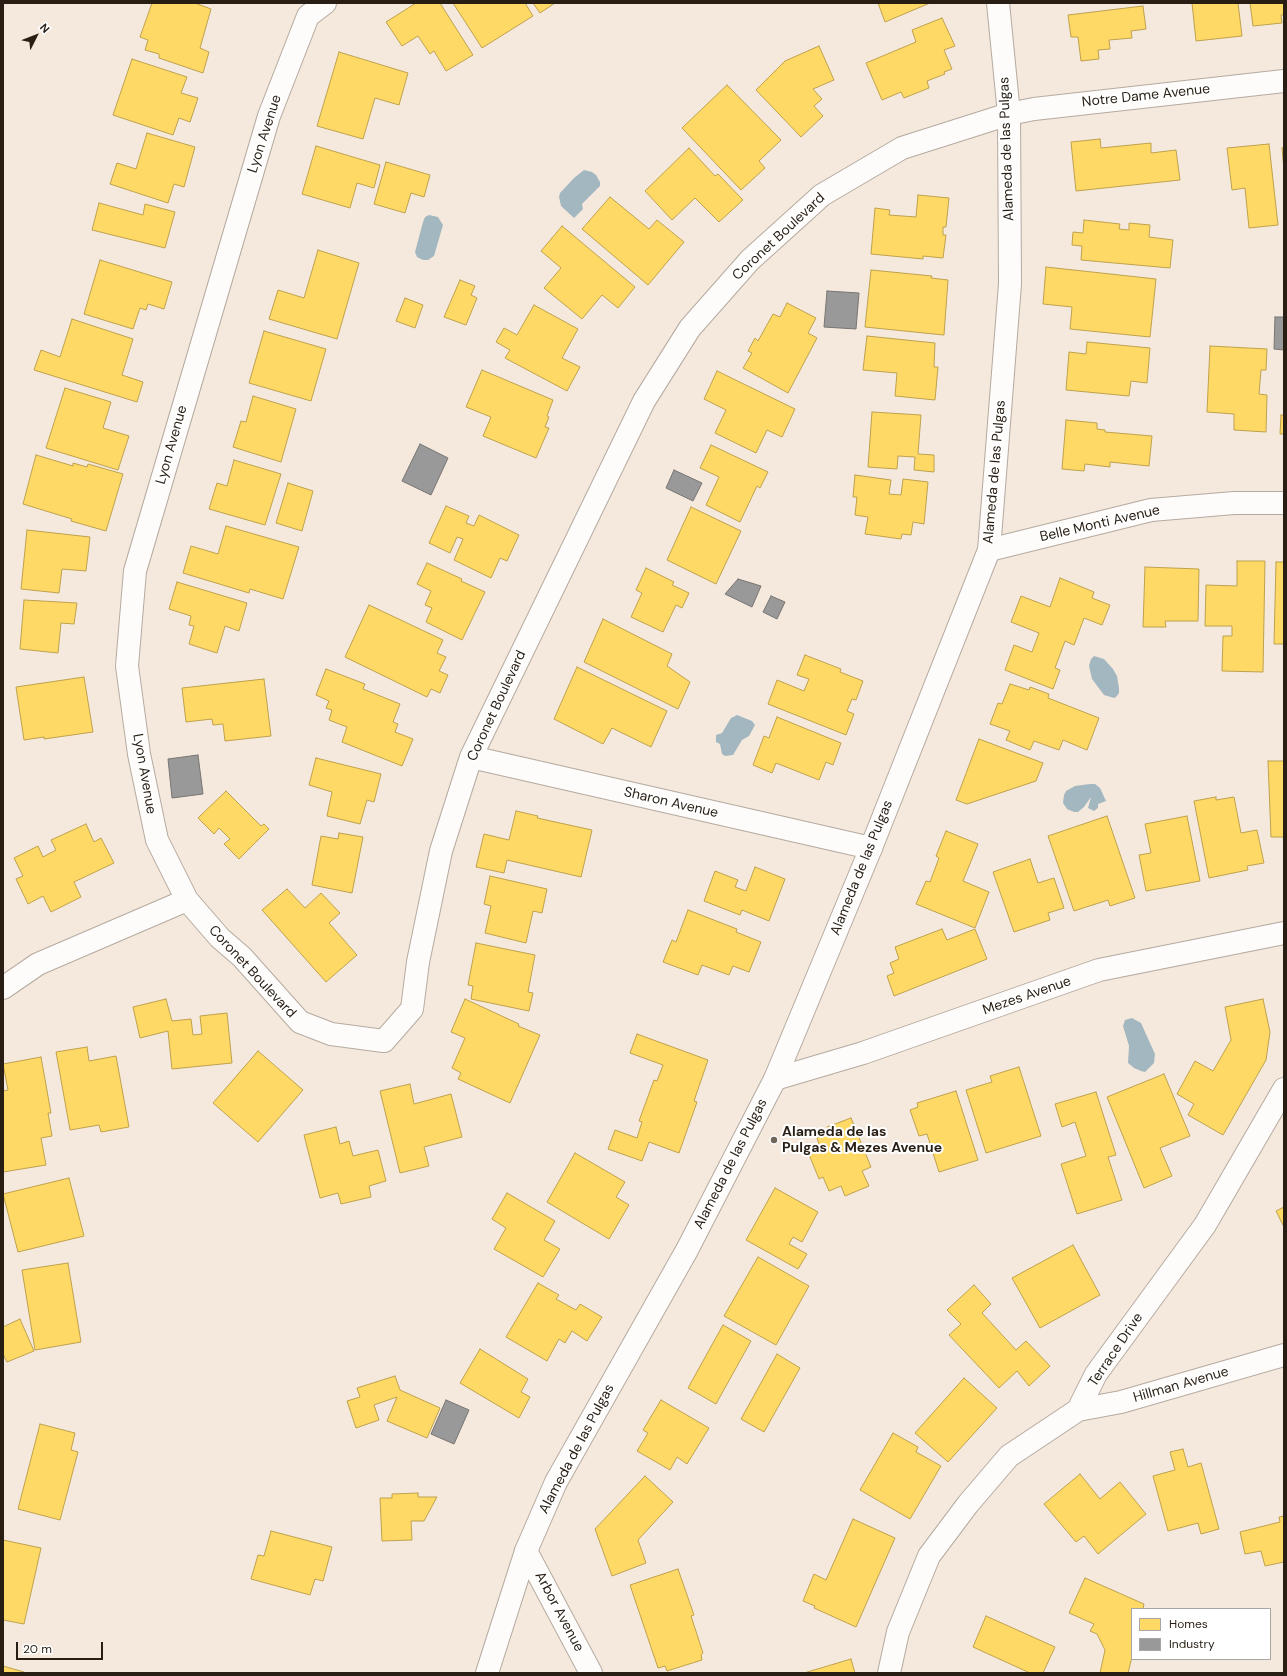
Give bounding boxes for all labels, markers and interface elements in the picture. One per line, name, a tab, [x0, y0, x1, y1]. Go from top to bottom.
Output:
north arrow	[16, 16, 56, 56]
text: N	[37, 20, 53, 36]
street label: Alameda de las Pulgas	[996, 77, 1018, 221]
street label: Notre Dame Avenue	[1081, 81, 1211, 111]
street label: Lyon Avenue	[244, 93, 286, 175]
street label: Coronet Boulevard	[729, 190, 829, 284]
street label: Alameda de las Pulgas	[980, 399, 1010, 545]
street label: Lyon Avenue	[153, 404, 191, 486]
street label: Belle Monti Avenue	[1038, 502, 1162, 546]
street label: Coronet Boulevard	[464, 648, 530, 764]
street label: Lyon Avenue	[129, 733, 159, 815]
street label: Sharon Avenue	[622, 784, 720, 822]
street label: Alameda de las Pulgas	[827, 798, 897, 938]
street label: Coronet Boulevard	[205, 922, 299, 1022]
street label: Mezes Avenue	[981, 973, 1073, 1019]
street label: Alameda de las Pulgas	[691, 1096, 771, 1232]
place label: Alameda de las Pulgas & Mezes Avenue	[782, 1124, 942, 1156]
marker: Alameda de las Pulgas & Mezes Avenue	[769, 1135, 779, 1145]
street label: Terrace Drive	[1085, 1310, 1147, 1390]
street label: Hillman Avenue	[1131, 1363, 1231, 1407]
street label: Alameda de las Pulgas	[536, 1381, 618, 1517]
street label: Arbor Avenue	[531, 1569, 587, 1655]
legend	[1131, 1608, 1271, 1660]
text: Homes	[1169, 1616, 1208, 1632]
scale bar	[18, 1634, 105, 1660]
text: Industry	[1169, 1636, 1215, 1652]
text: 20 m	[23, 1641, 52, 1657]

